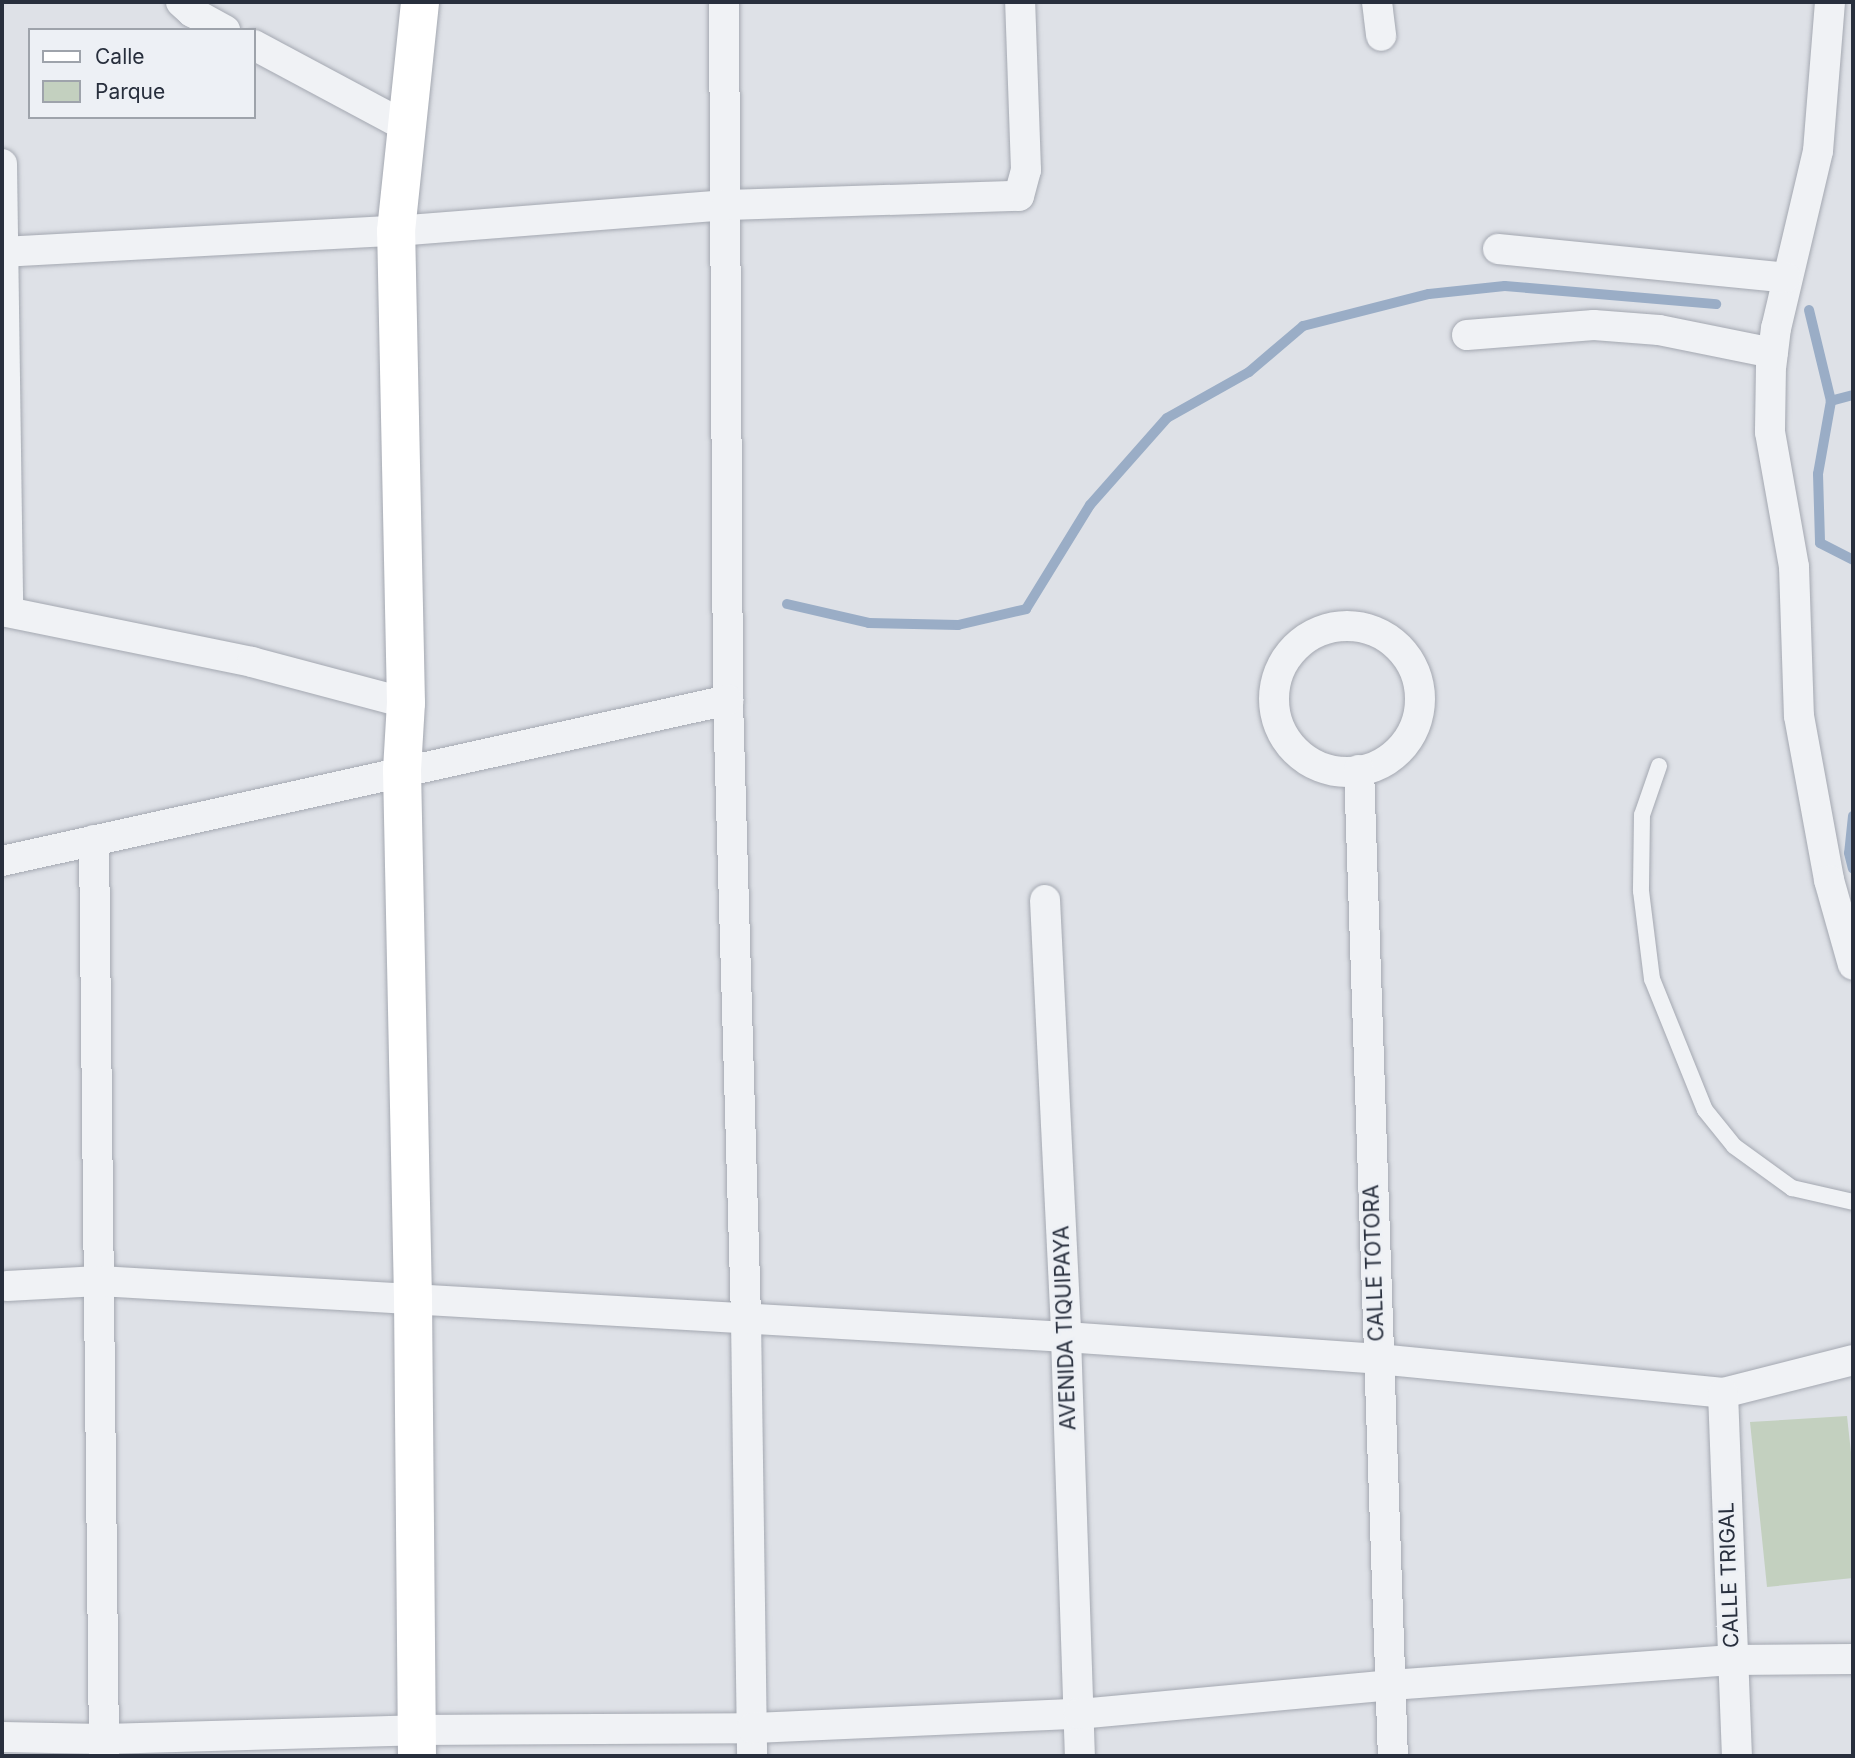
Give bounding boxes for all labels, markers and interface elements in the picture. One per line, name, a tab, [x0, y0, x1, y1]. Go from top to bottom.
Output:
legend	[28, 28, 256, 119]
text: Calle	[95, 44, 145, 69]
text: Parque	[95, 79, 165, 104]
street label: CALLE TOTORA	[1359, 1184, 1389, 1342]
street label: AVENIDA TIQUIPAYA	[1049, 1225, 1081, 1431]
street label: CALLE TRIGAL	[1714, 1502, 1744, 1648]

